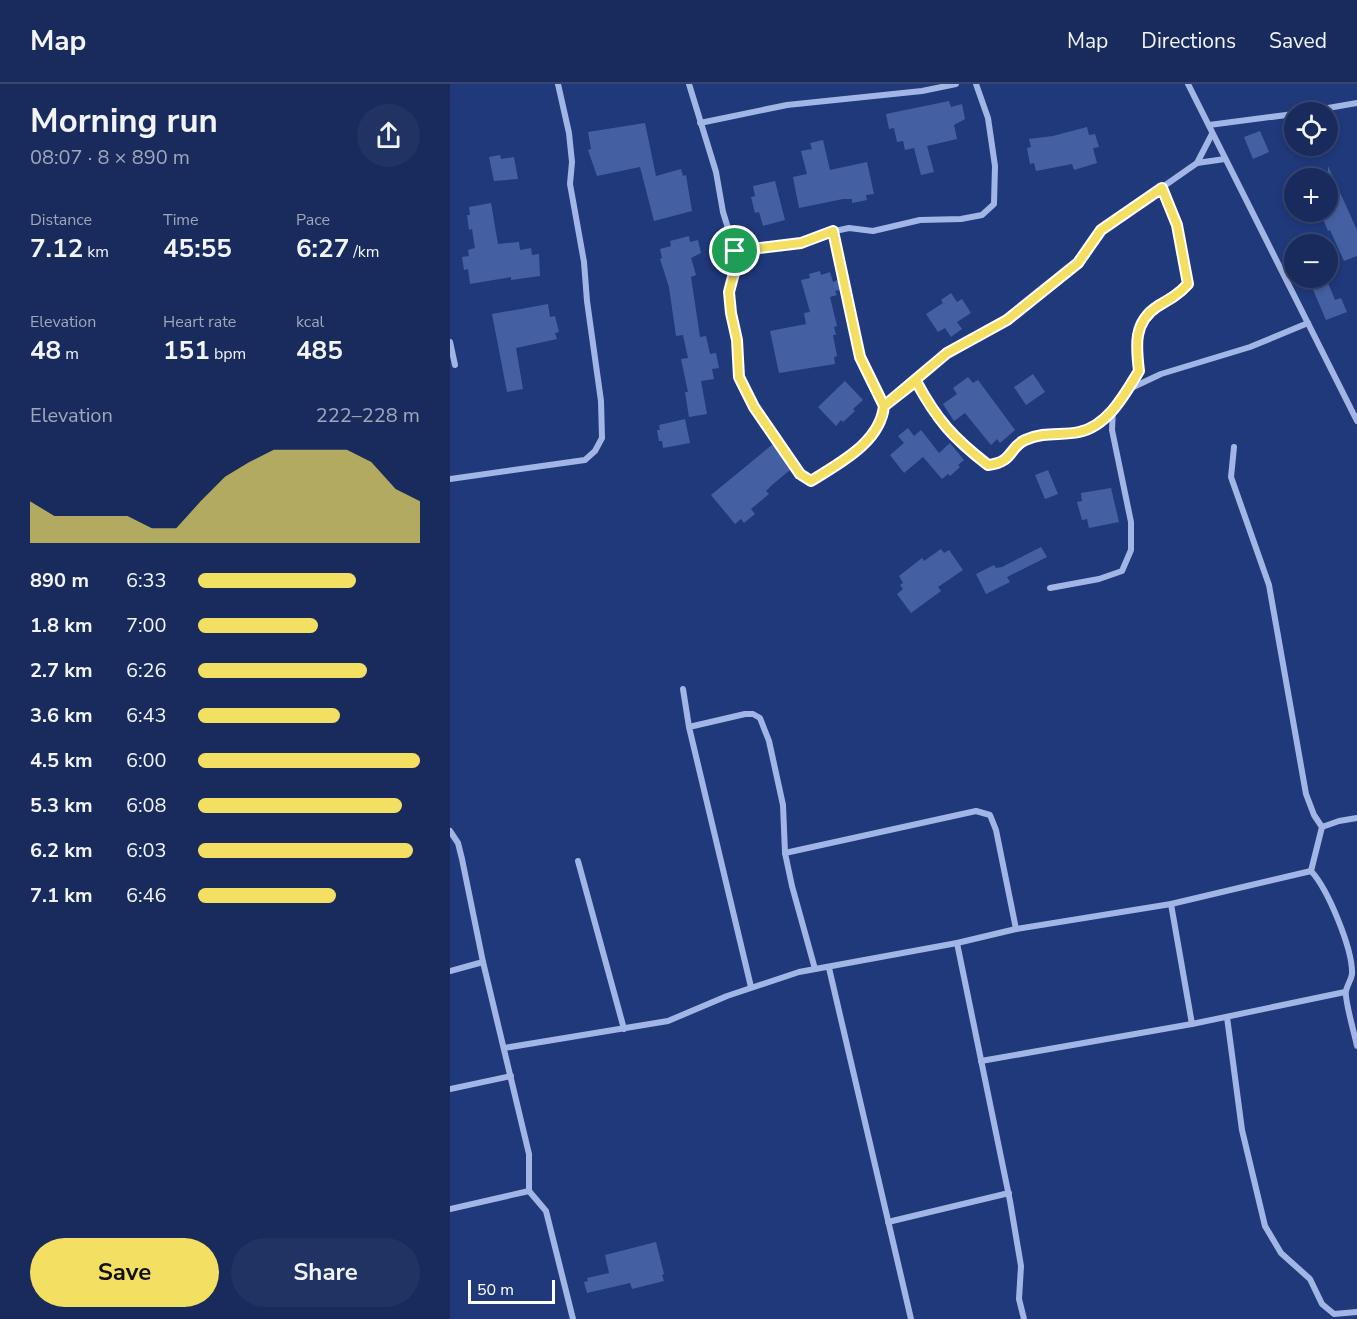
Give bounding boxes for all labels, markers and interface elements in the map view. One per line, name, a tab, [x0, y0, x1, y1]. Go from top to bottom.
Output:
text: Map	[30, 22, 86, 60]
text: Map	[1067, 27, 1108, 55]
text: Directions	[1141, 27, 1236, 55]
text: Saved	[1269, 27, 1327, 55]
text: Morning run	[30, 99, 218, 144]
map controls	[1284, 102, 1338, 288]
button: locate	[1284, 102, 1338, 156]
button: share	[357, 104, 420, 167]
text: 08:07 · 8 × 890 m	[30, 144, 190, 171]
button: +	[1284, 168, 1338, 222]
text: Distance	[30, 209, 92, 231]
text: Time	[163, 209, 199, 231]
text: Pace	[296, 209, 330, 231]
pin	[709, 225, 760, 276]
text: 7.12	[30, 231, 83, 266]
text: 45:55	[163, 231, 232, 266]
text: 6:27	[296, 231, 349, 266]
icon: arrive	[718, 234, 751, 267]
button: −	[1284, 234, 1338, 288]
text: km	[83, 241, 109, 263]
text: /km	[349, 241, 380, 263]
text: Elevation	[30, 311, 96, 333]
text: Heart rate	[163, 311, 236, 333]
text: kcal	[296, 311, 324, 333]
text: 48	[30, 333, 61, 368]
text: 151	[163, 333, 210, 368]
text: 485	[296, 333, 343, 368]
text: m	[61, 343, 79, 365]
text: bpm	[210, 343, 246, 365]
text: Elevation	[30, 402, 113, 429]
text: 222–228 m	[316, 402, 420, 429]
text: 890 m	[30, 567, 89, 594]
text: 6:33	[126, 567, 167, 594]
text: 1.8 km	[30, 612, 93, 639]
text: 7:00	[126, 612, 167, 639]
text: 2.7 km	[30, 657, 93, 684]
text: 6:26	[126, 657, 167, 684]
text: 3.6 km	[30, 702, 93, 729]
text: 6:43	[126, 702, 167, 729]
text: 4.5 km	[30, 747, 93, 774]
text: 6:00	[126, 747, 167, 774]
text: 5.3 km	[30, 792, 93, 819]
text: 6:08	[126, 792, 167, 819]
text: 6.2 km	[30, 837, 93, 864]
text: 6:03	[126, 837, 167, 864]
text: 7.1 km	[30, 882, 93, 909]
text: 6:46	[126, 882, 167, 909]
button: Save	[30, 1238, 219, 1307]
button: Share	[231, 1238, 420, 1307]
scale bar	[468, 1277, 555, 1304]
text: 50 m	[477, 1279, 514, 1301]

